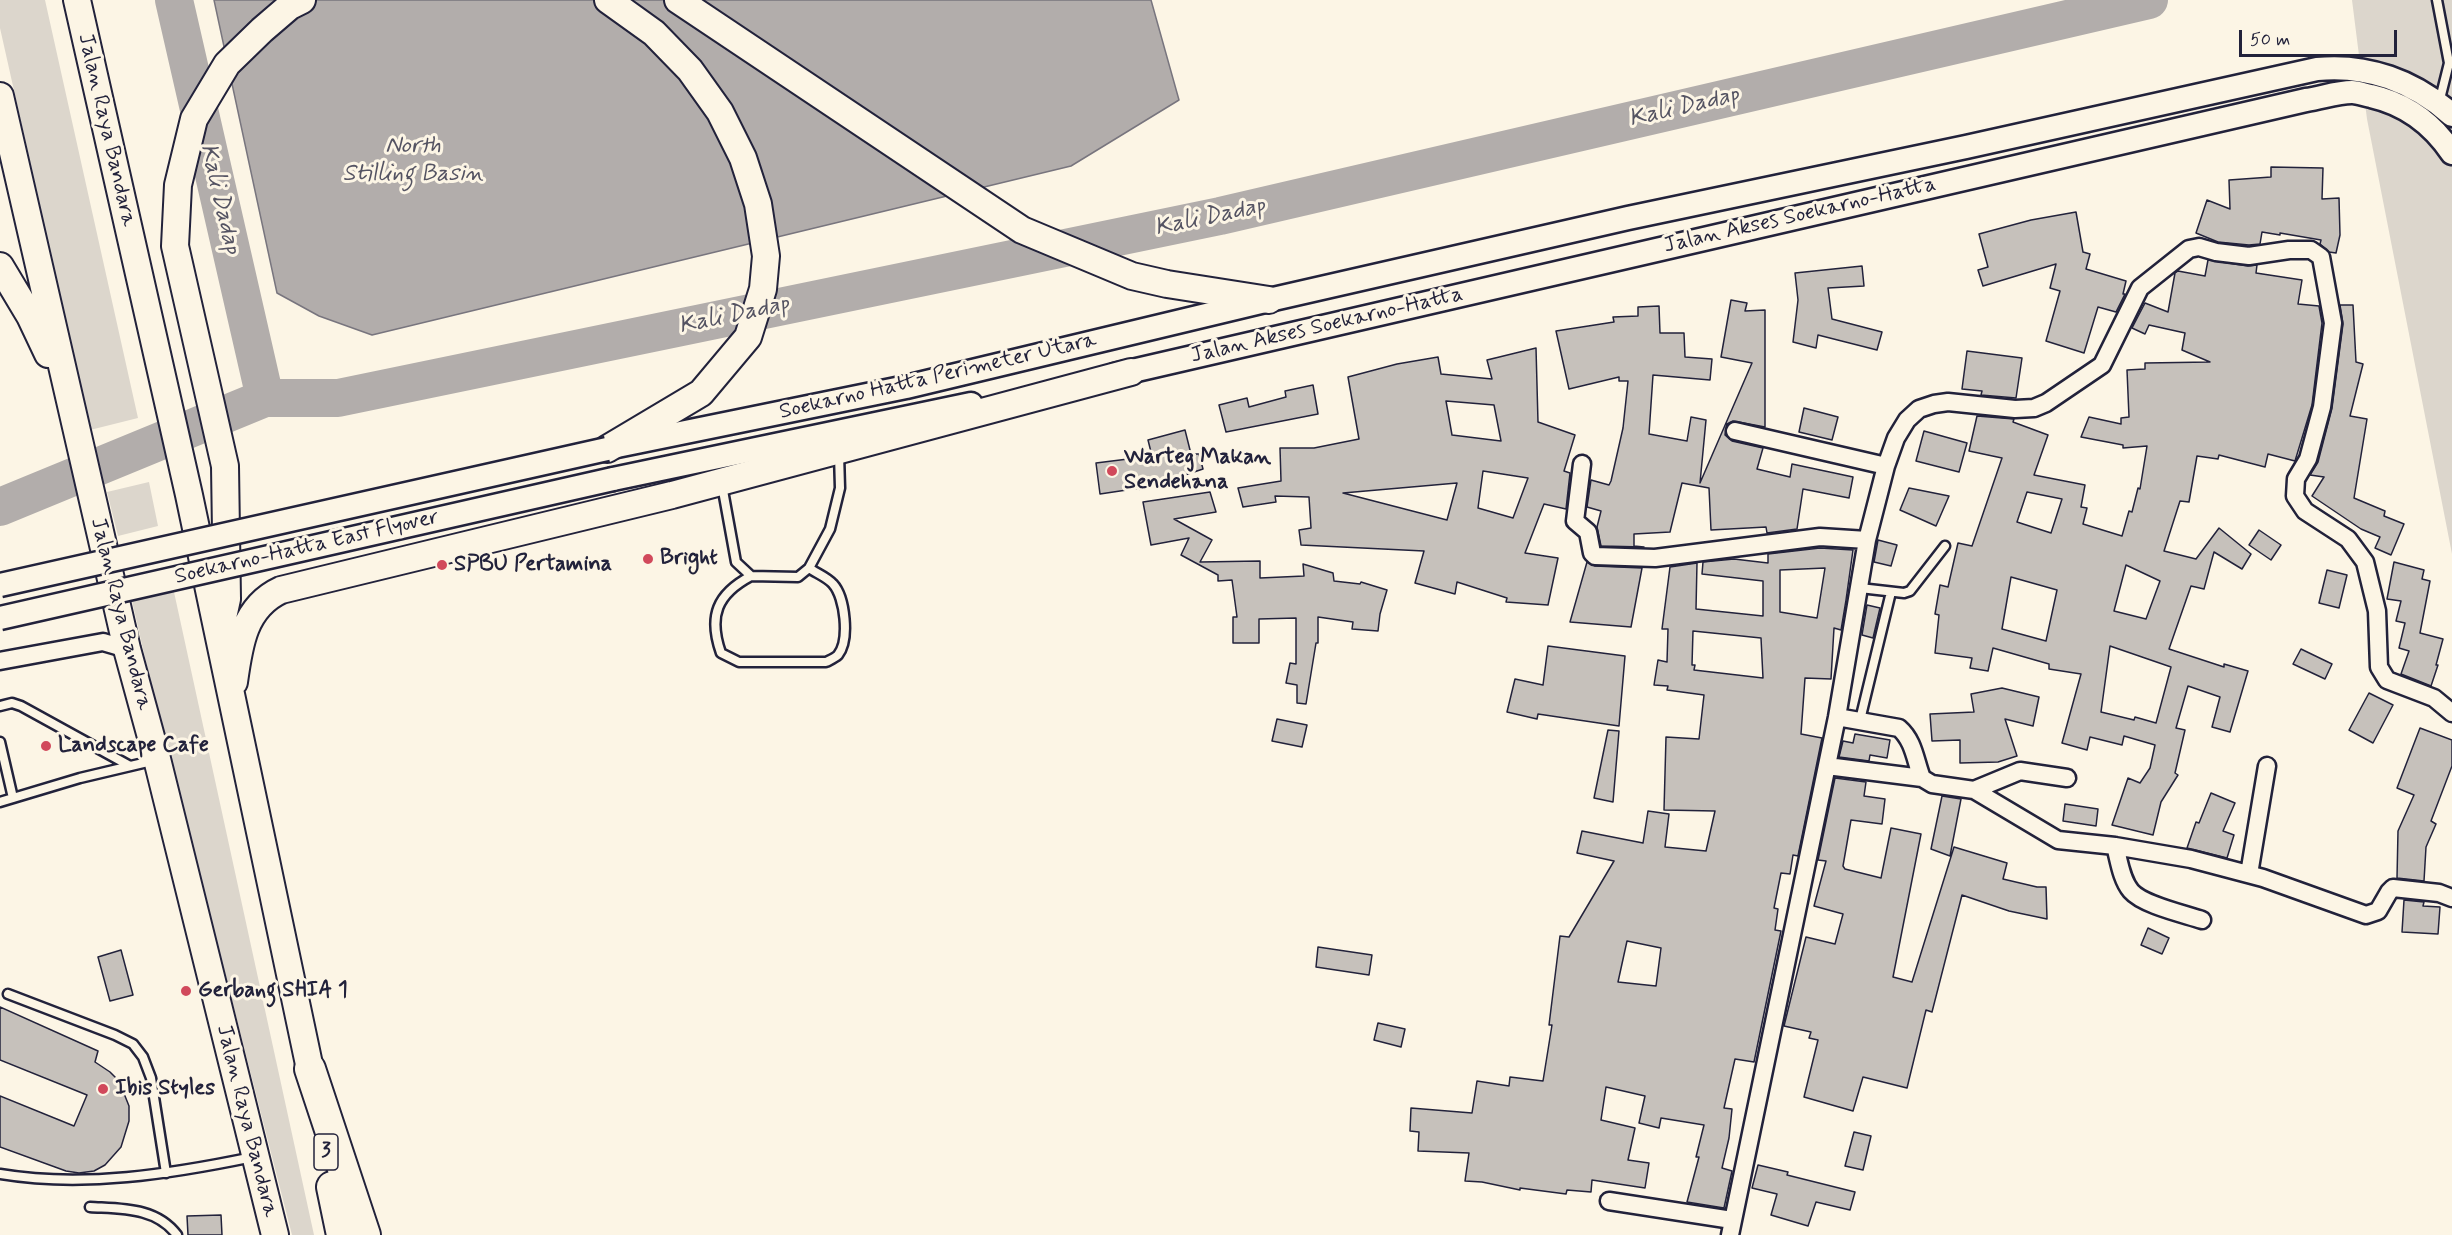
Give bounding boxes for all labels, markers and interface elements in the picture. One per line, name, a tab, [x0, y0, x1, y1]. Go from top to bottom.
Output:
scale bar	[2242, 18, 2400, 56]
text: 50 m	[2250, 28, 2290, 52]
street label: Jalan Raya Bandara	[71, 31, 141, 229]
water label: Kali Dadap	[1626, 81, 1742, 135]
water label: North Stilling Basin	[342, 133, 484, 189]
water label: Kali Dadap	[192, 141, 246, 257]
street label: Jalan Akses Soekarno-Hatta	[1661, 172, 1939, 260]
water label: Kali Dadap	[1152, 192, 1268, 244]
street label: Jalan Akses Soekarno-Hatta	[1188, 282, 1466, 370]
water label: Kali Dadap	[676, 290, 792, 342]
street label: Soekarno Hatta Perimeter Utara	[777, 328, 1099, 426]
place label: Warteg Makan Sendehana	[1124, 445, 1271, 496]
marker: Warteg Makan Sendehana	[1105, 464, 1119, 478]
street label: Soekarno-Hatta East Flyover	[172, 505, 442, 591]
street label: Jalan Raya Bandara	[83, 515, 157, 713]
place label: Bright	[660, 546, 718, 572]
place label: SPBU Pertamina	[454, 552, 612, 578]
marker: Bright	[641, 552, 655, 566]
marker: SPBU Pertamina	[435, 558, 449, 572]
place label: Landscape Cafe	[58, 733, 209, 759]
marker: Landscape Cafe	[39, 739, 53, 753]
place label: Gerbang SHIA 1	[198, 978, 348, 1004]
marker: Gerbang SHIA 1	[179, 984, 193, 998]
street label: Jalan Raya Bandara	[209, 1022, 283, 1220]
place label: Ibis Styles	[115, 1076, 215, 1102]
marker: Ibis Styles	[96, 1082, 110, 1096]
road number: 3	[314, 1134, 338, 1170]

